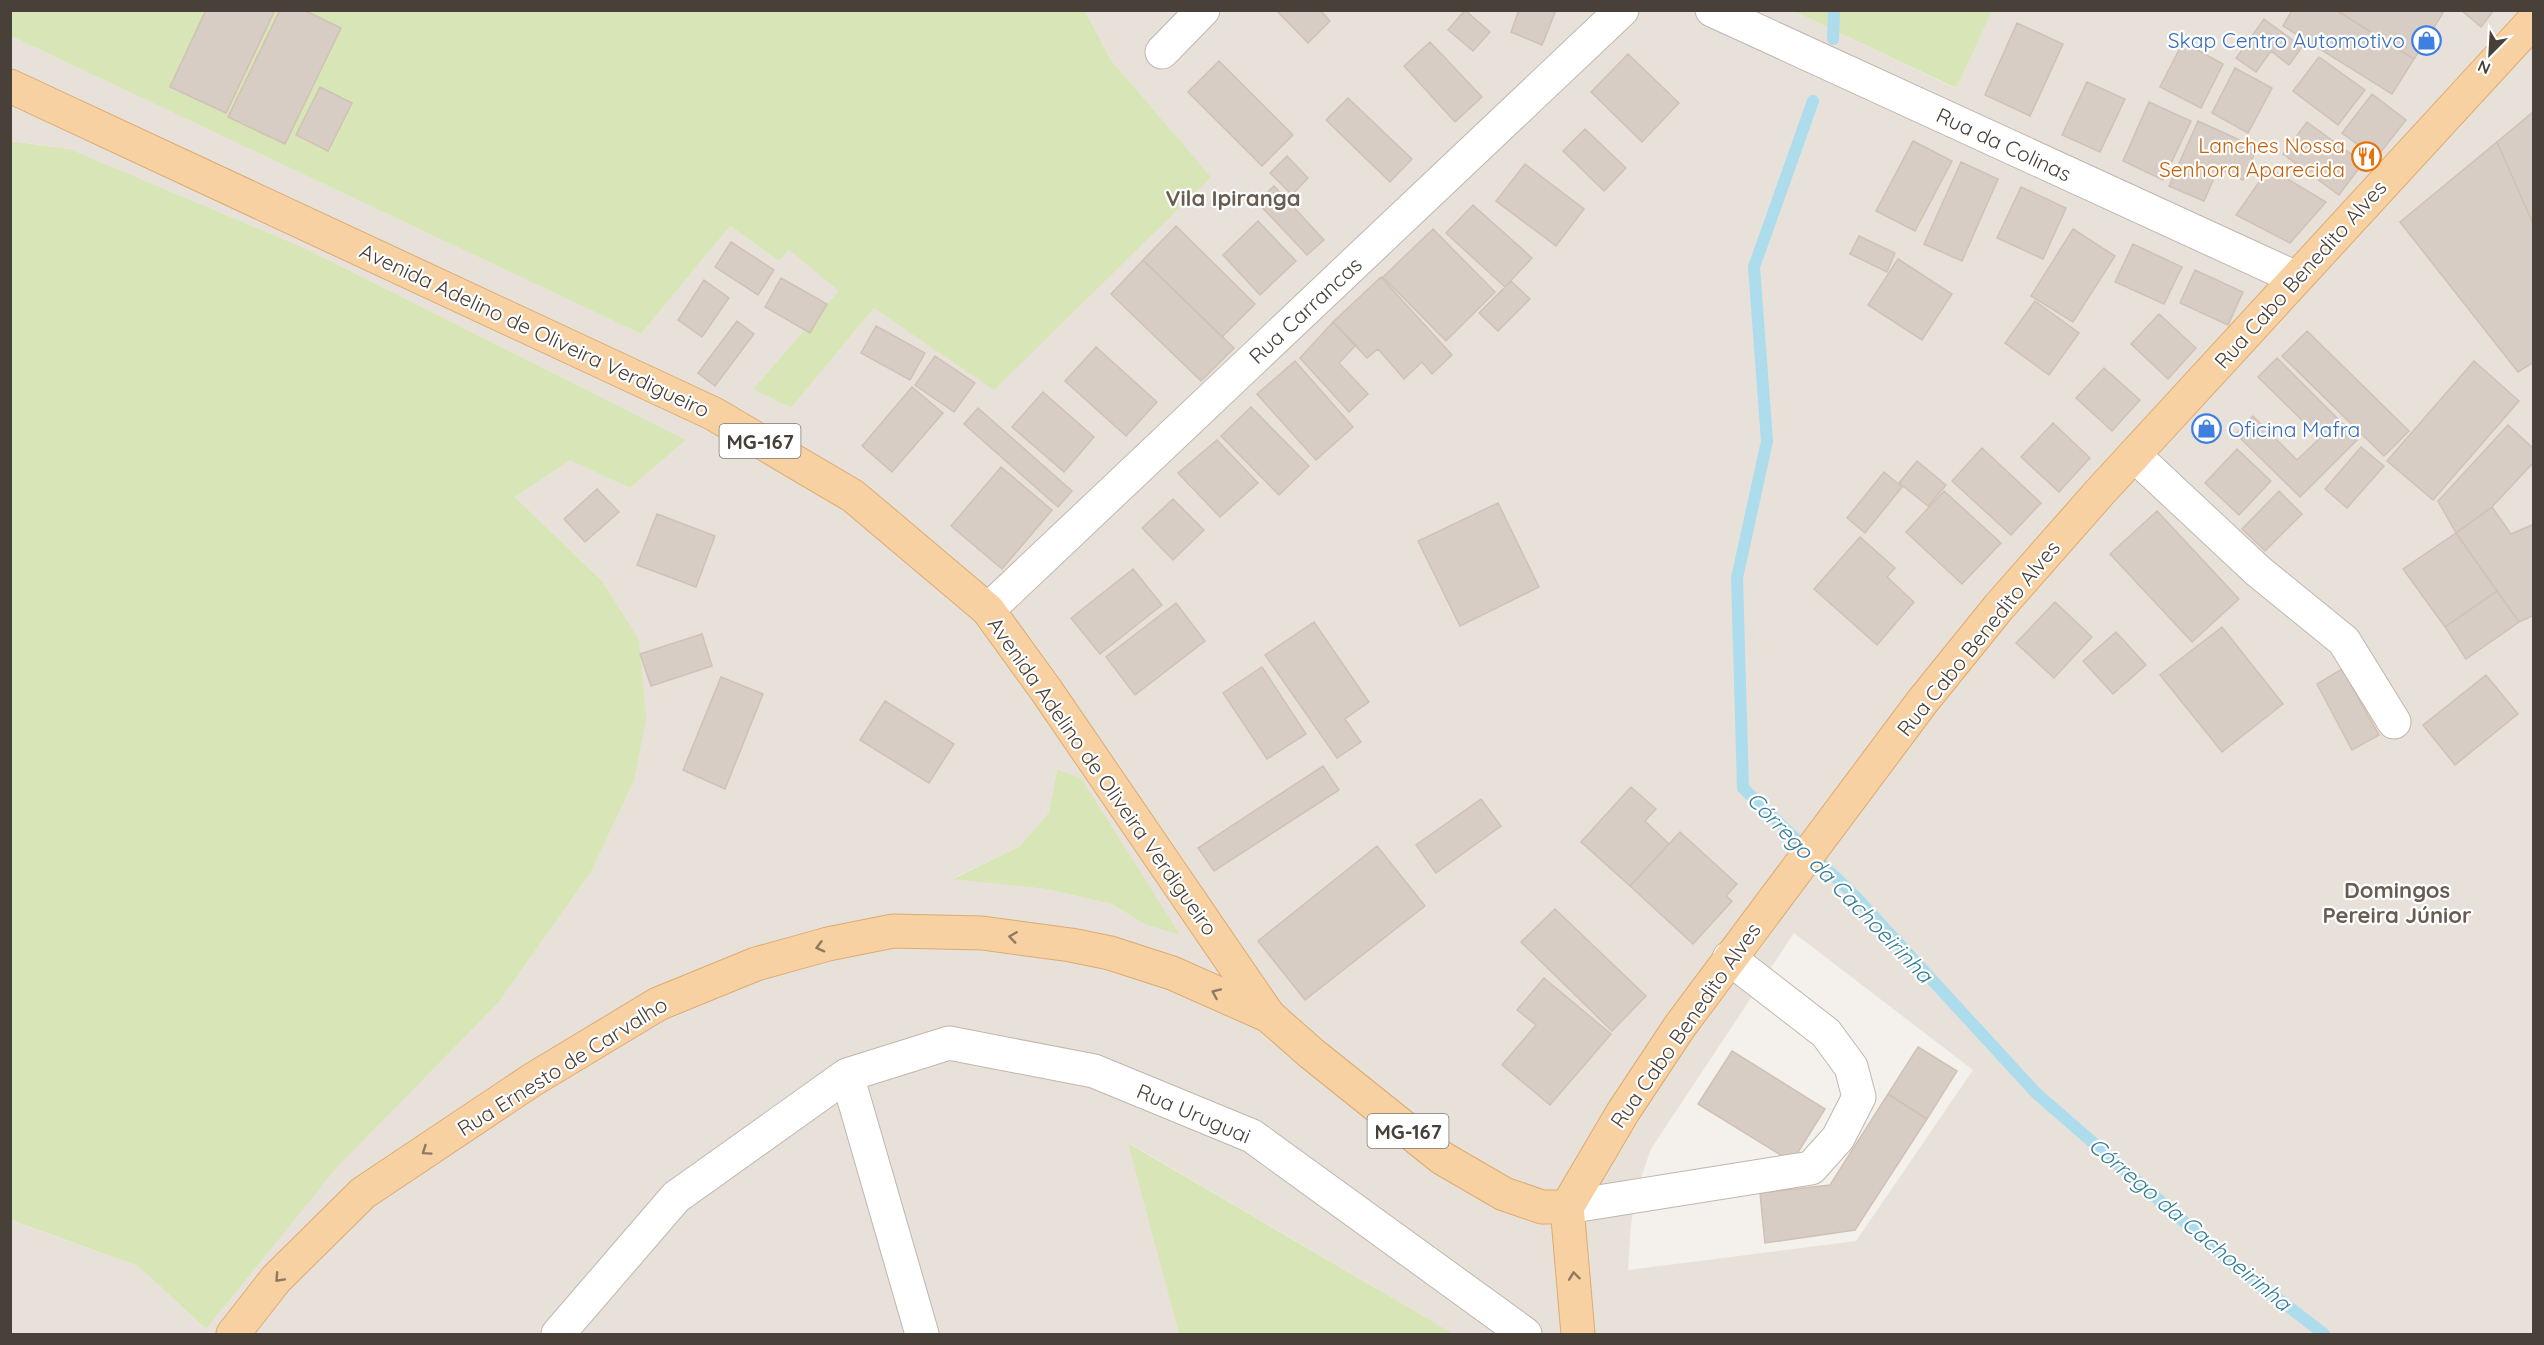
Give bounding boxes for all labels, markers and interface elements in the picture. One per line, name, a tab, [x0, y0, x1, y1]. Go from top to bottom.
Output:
shop icon: Skap Centro Automotivo	[2410, 24, 2442, 56]
north arrow	[2460, 24, 2520, 84]
place label: Skap Centro Automotivo	[2168, 27, 2405, 53]
text: N	[2474, 56, 2493, 79]
street label: Rua da Colinas	[1932, 101, 2076, 187]
place label: Lanches Nossa Senhora Aparecida	[2159, 132, 2345, 182]
restaurant icon: Lanches Nossa Senhora Aparecida	[2350, 141, 2382, 173]
street label: Rua Cabo Benedito Alves	[2208, 174, 2392, 374]
district label: Vila Ipiranga	[1165, 184, 1301, 212]
street label: Avenida Adelino de Oliveira Verdigueiro	[356, 237, 714, 423]
street label: Rua Carrancas	[1243, 251, 1367, 369]
shop icon: Oficina Mafra	[2191, 413, 2223, 445]
place label: Oficina Mafra	[2228, 416, 2360, 442]
road number: MG-167	[720, 424, 801, 458]
street label: Rua Cabo Benedito Alves	[1891, 535, 2065, 741]
street label: Avenida Adelino de Oliveira Verdigueiro	[983, 612, 1223, 940]
water label: Córrego da Cachoeirinha	[1741, 785, 1940, 990]
district label: Domingos Pereira Júnior	[2322, 876, 2472, 929]
street label: Rua Cabo Benedito Alves	[1604, 917, 1766, 1133]
one-way arrow	[1008, 931, 1018, 944]
one-way arrow	[815, 939, 825, 952]
one-way arrow	[1211, 988, 1222, 1000]
street label: Rua Ernesto de Carvalho	[452, 991, 672, 1141]
street label: Rua Uruguai	[1133, 1077, 1255, 1149]
road number: MG-167	[1368, 1114, 1448, 1148]
water label: Córrego da Cachoeirinha	[2083, 1131, 2298, 1318]
one-way arrow	[422, 1144, 433, 1155]
one-way arrow	[275, 1271, 286, 1281]
one-way arrow	[1568, 1272, 1581, 1281]

